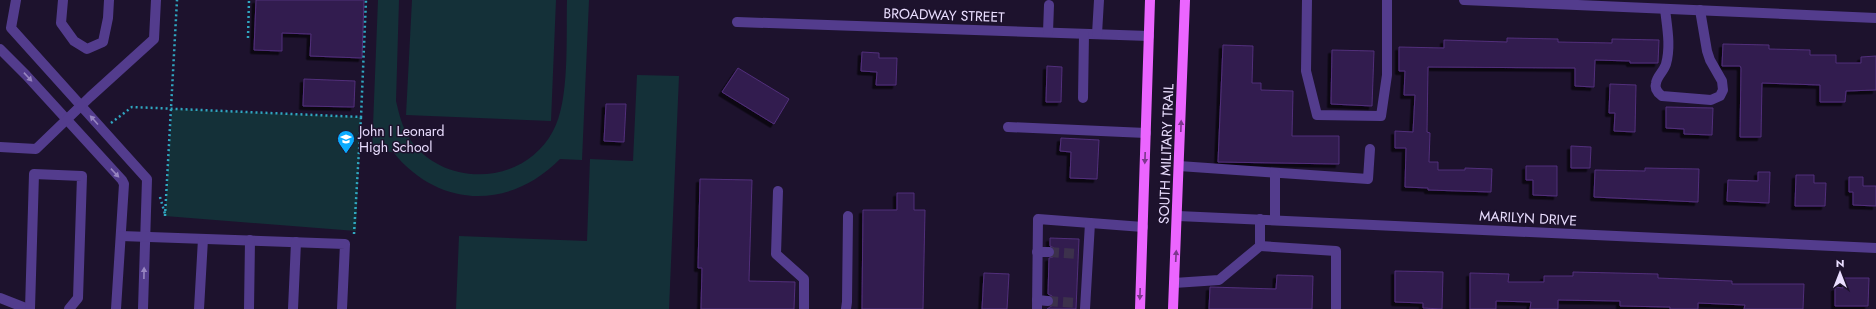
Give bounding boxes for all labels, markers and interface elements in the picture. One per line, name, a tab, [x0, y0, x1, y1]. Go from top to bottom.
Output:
street label: BROADWAY STREET	[883, 3, 1005, 27]
one-way arrow	[23, 72, 32, 82]
street label: SOUTH MILITARY TRAIL	[1154, 83, 1178, 224]
one-way arrow	[90, 115, 99, 124]
one-way arrow	[1178, 119, 1184, 132]
place label: John I Leonard High School	[357, 121, 445, 157]
school or university icon: John I Leonard High School	[336, 129, 356, 154]
one-way arrow	[1142, 152, 1148, 165]
one-way arrow	[110, 168, 120, 178]
street label: MARILYN DRIVE	[1479, 205, 1577, 231]
one-way arrow	[1172, 250, 1179, 262]
north arrow	[1820, 253, 1860, 293]
text: N	[1836, 255, 1844, 271]
one-way arrow	[141, 267, 148, 279]
one-way arrow	[1137, 288, 1144, 300]

